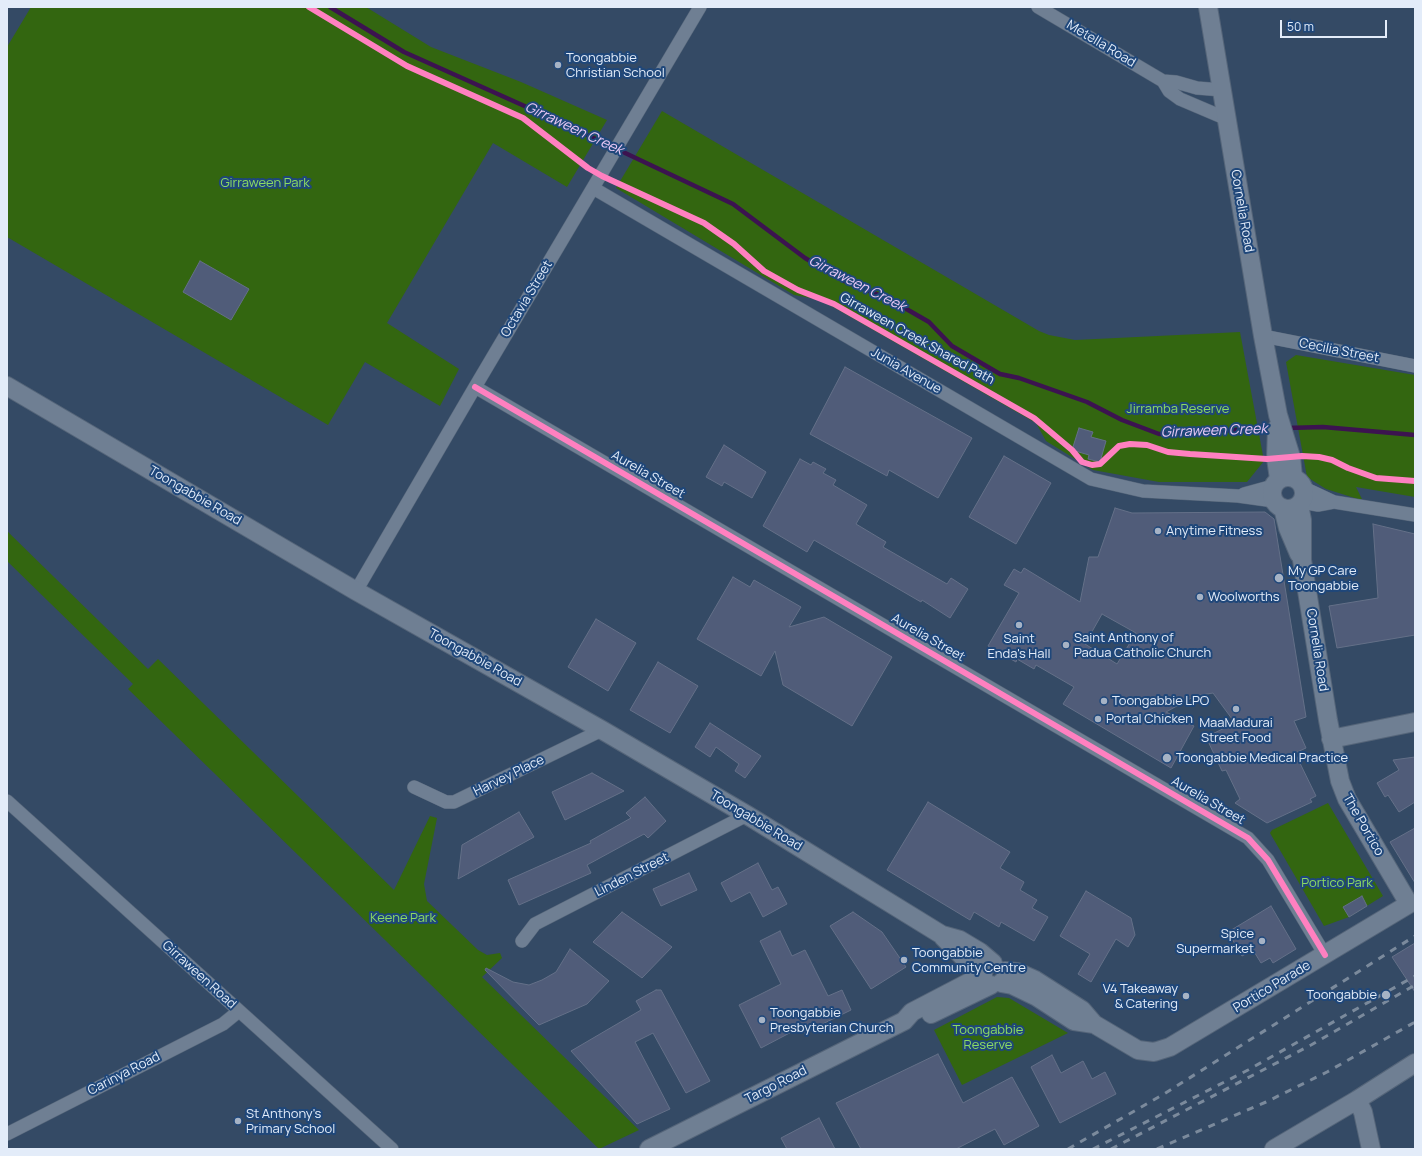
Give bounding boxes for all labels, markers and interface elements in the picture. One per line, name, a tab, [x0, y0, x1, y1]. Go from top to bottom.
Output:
scale bar	[1282, 12, 1389, 38]
street label: Metella Road	[1064, 17, 1138, 71]
text: 50 m	[1287, 18, 1314, 35]
place label: Toongabbie Christian School	[566, 50, 665, 81]
marker: Toongabbie Christian School	[553, 60, 563, 70]
water label: Girraween Creek	[522, 99, 626, 159]
street label: Cornelia Road	[1227, 168, 1257, 254]
park label: Girraween Park	[220, 175, 310, 191]
water label: Girraween Creek	[806, 252, 908, 316]
street label: Octavia Street	[498, 258, 556, 340]
street label: Girraween Creek Shared Path	[837, 290, 997, 388]
street label: Cecilia Street	[1298, 336, 1380, 366]
street label: Junia Avenue	[868, 345, 944, 397]
park label: Jirramba Reserve	[1127, 401, 1229, 417]
water label: Girraween Creek	[1161, 421, 1267, 441]
street label: Aurelia Street	[609, 448, 687, 502]
street label: Toongabbie Road	[146, 463, 244, 529]
place label: Anytime Fitness	[1166, 523, 1262, 539]
marker: Anytime Fitness	[1153, 526, 1163, 536]
place label: My GP Care Toongabbie	[1288, 563, 1359, 594]
marker: My GP Care Toongabbie	[1273, 572, 1285, 584]
place label: Woolworths	[1208, 589, 1280, 605]
marker: Woolworths	[1195, 592, 1205, 602]
street label: Cornelia Road	[1303, 607, 1331, 693]
street label: Aurelia Street	[889, 611, 967, 665]
marker: Saint Enda's Hall	[1014, 620, 1024, 630]
street label: Toongabbie Road	[426, 626, 524, 690]
place label: Saint Anthony of Padua Catholic Church	[1074, 630, 1211, 661]
place label: Saint Enda's Hall	[987, 631, 1051, 662]
marker: Saint Anthony of Padua Catholic Church	[1061, 640, 1071, 650]
place label: Toongabbie LPO	[1112, 693, 1209, 709]
marker: Toongabbie LPO	[1099, 696, 1109, 706]
marker: MaaMadurai Street Food	[1231, 704, 1241, 714]
place label: Portal Chicken	[1106, 711, 1193, 727]
marker: Portal Chicken	[1093, 714, 1103, 724]
place label: MaaMadurai Street Food	[1199, 715, 1273, 746]
place label: Toongabbie Medical Practice	[1176, 750, 1348, 766]
street label: Harvey Place	[471, 752, 547, 800]
marker: Toongabbie Medical Practice	[1161, 752, 1173, 764]
street label: Aurelia Street	[1169, 774, 1247, 828]
street label: Toongabbie Road	[707, 787, 805, 855]
street label: The Portico	[1339, 791, 1387, 859]
street label: Linden Street	[592, 850, 672, 900]
park label: Portico Park	[1301, 875, 1373, 891]
park label: Keene Park	[370, 910, 436, 926]
place label: Spice Supermarket	[1176, 926, 1254, 957]
marker: Spice Supermarket	[1257, 936, 1267, 946]
street label: Girraween Road	[159, 938, 239, 1012]
place label: Toongabbie Community Centre	[912, 945, 1026, 976]
marker: Toongabbie Community Centre	[899, 955, 909, 965]
street label: Portico Parade	[1231, 958, 1313, 1016]
place label: V4 Takeaway & Catering	[1103, 981, 1178, 1012]
place label: Toongabbie	[1306, 987, 1377, 1003]
marker: Toongabbie	[1380, 989, 1392, 1001]
marker: V4 Takeaway & Catering	[1181, 991, 1191, 1001]
place label: Toongabbie Presbyterian Church	[770, 1005, 894, 1036]
marker: Toongabbie Presbyterian Church	[757, 1015, 767, 1025]
park label: Toongabbie Reserve	[953, 1022, 1023, 1053]
street label: Carinya Road	[85, 1049, 163, 1099]
street label: Targo Road	[742, 1063, 810, 1107]
place label: St Anthony's Primary School	[246, 1106, 335, 1137]
marker: St Anthony's Primary School	[233, 1116, 243, 1126]

